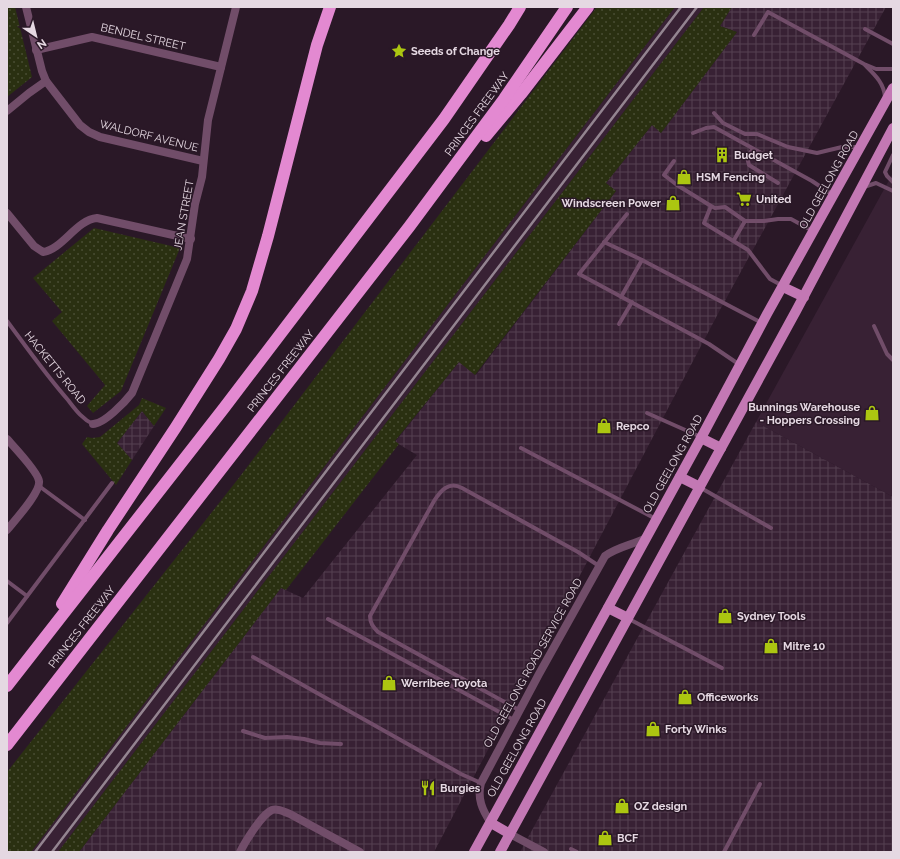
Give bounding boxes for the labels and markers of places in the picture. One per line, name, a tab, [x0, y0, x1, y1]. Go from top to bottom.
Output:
place icon: Seeds of Change	[390, 42, 408, 60]
place label: Seeds of Change	[411, 45, 500, 58]
building icon: Budget	[713, 146, 731, 164]
place label: Budget	[734, 149, 774, 162]
shop icon: HSM Fencing	[675, 168, 693, 186]
place label: HSM Fencing	[696, 171, 765, 184]
supermarket icon: United	[735, 190, 753, 208]
place label: United	[756, 193, 791, 206]
shop icon: Windscreen Power	[664, 194, 682, 212]
place label: Windscreen Power	[562, 197, 662, 210]
place label: Bunnings Warehouse - Hoppers Crossing	[748, 401, 860, 427]
shop icon: Bunnings Warehouse - Hoppers Crossing	[863, 404, 881, 422]
shop icon: Repco	[595, 417, 613, 435]
place label: Repco	[616, 420, 650, 433]
shop icon: Sydney Tools	[716, 607, 734, 625]
place label: Sydney Tools	[737, 610, 806, 623]
shop icon: Mitre 10	[762, 637, 780, 655]
place label: Mitre 10	[783, 640, 825, 653]
shop icon: Werribee Toyota	[380, 674, 398, 692]
place label: Werribee Toyota	[401, 677, 487, 690]
shop icon: Officeworks	[676, 688, 694, 706]
place label: Officeworks	[697, 691, 759, 704]
shop icon: Forty Winks	[644, 720, 662, 738]
place label: Forty Winks	[665, 723, 727, 736]
restaurant icon: Burgies	[419, 779, 437, 797]
place label: Burgies	[440, 782, 481, 795]
shop icon: OZ design	[613, 797, 631, 815]
place label: OZ design	[634, 800, 688, 813]
shop icon: BCF	[596, 829, 614, 847]
place label: BCF	[617, 832, 639, 845]

